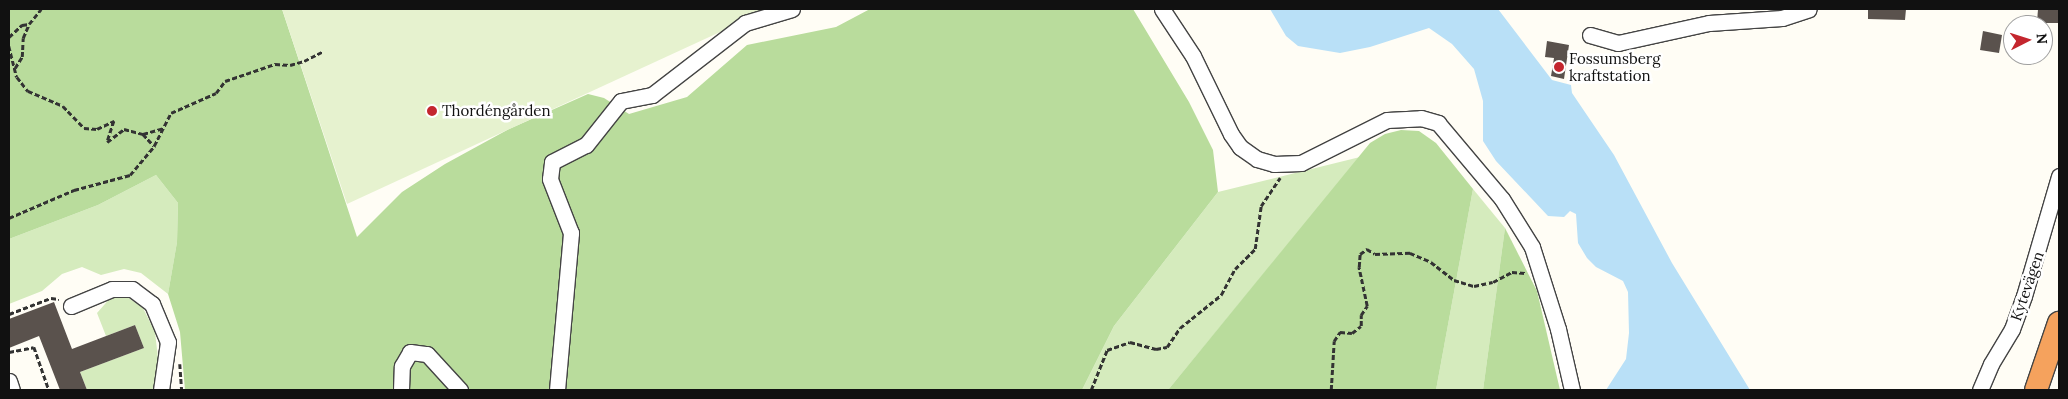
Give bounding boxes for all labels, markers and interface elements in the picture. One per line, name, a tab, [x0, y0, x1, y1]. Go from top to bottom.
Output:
north arrow	[2003, 15, 2053, 65]
text: N	[2033, 33, 2051, 45]
place label: Fossumsberg kraftstation	[1569, 49, 1661, 84]
marker: Fossumsberg kraftstation	[1553, 61, 1565, 73]
place label: Thordéngården	[442, 102, 551, 120]
marker: Thordéngården	[426, 105, 438, 117]
street label: Kytevägen	[2007, 249, 2047, 323]

